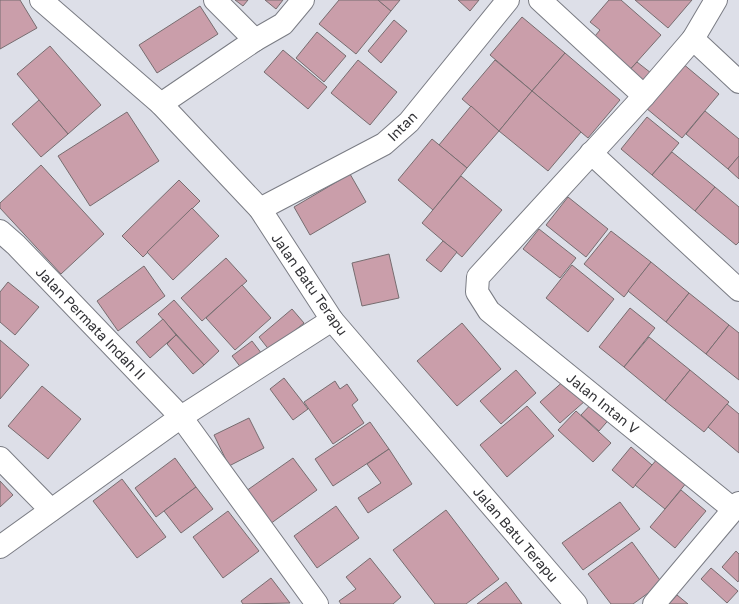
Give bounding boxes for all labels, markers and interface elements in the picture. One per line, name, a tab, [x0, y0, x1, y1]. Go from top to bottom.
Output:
street label: Intan	[384, 108, 420, 144]
street label: Jalan Batu Terapu	[268, 230, 352, 338]
street label: Jalan Permata Indah II	[33, 263, 149, 383]
street label: Jalan Intan V	[563, 369, 643, 438]
street label: Jalan Batu Terapu	[470, 483, 562, 585]

